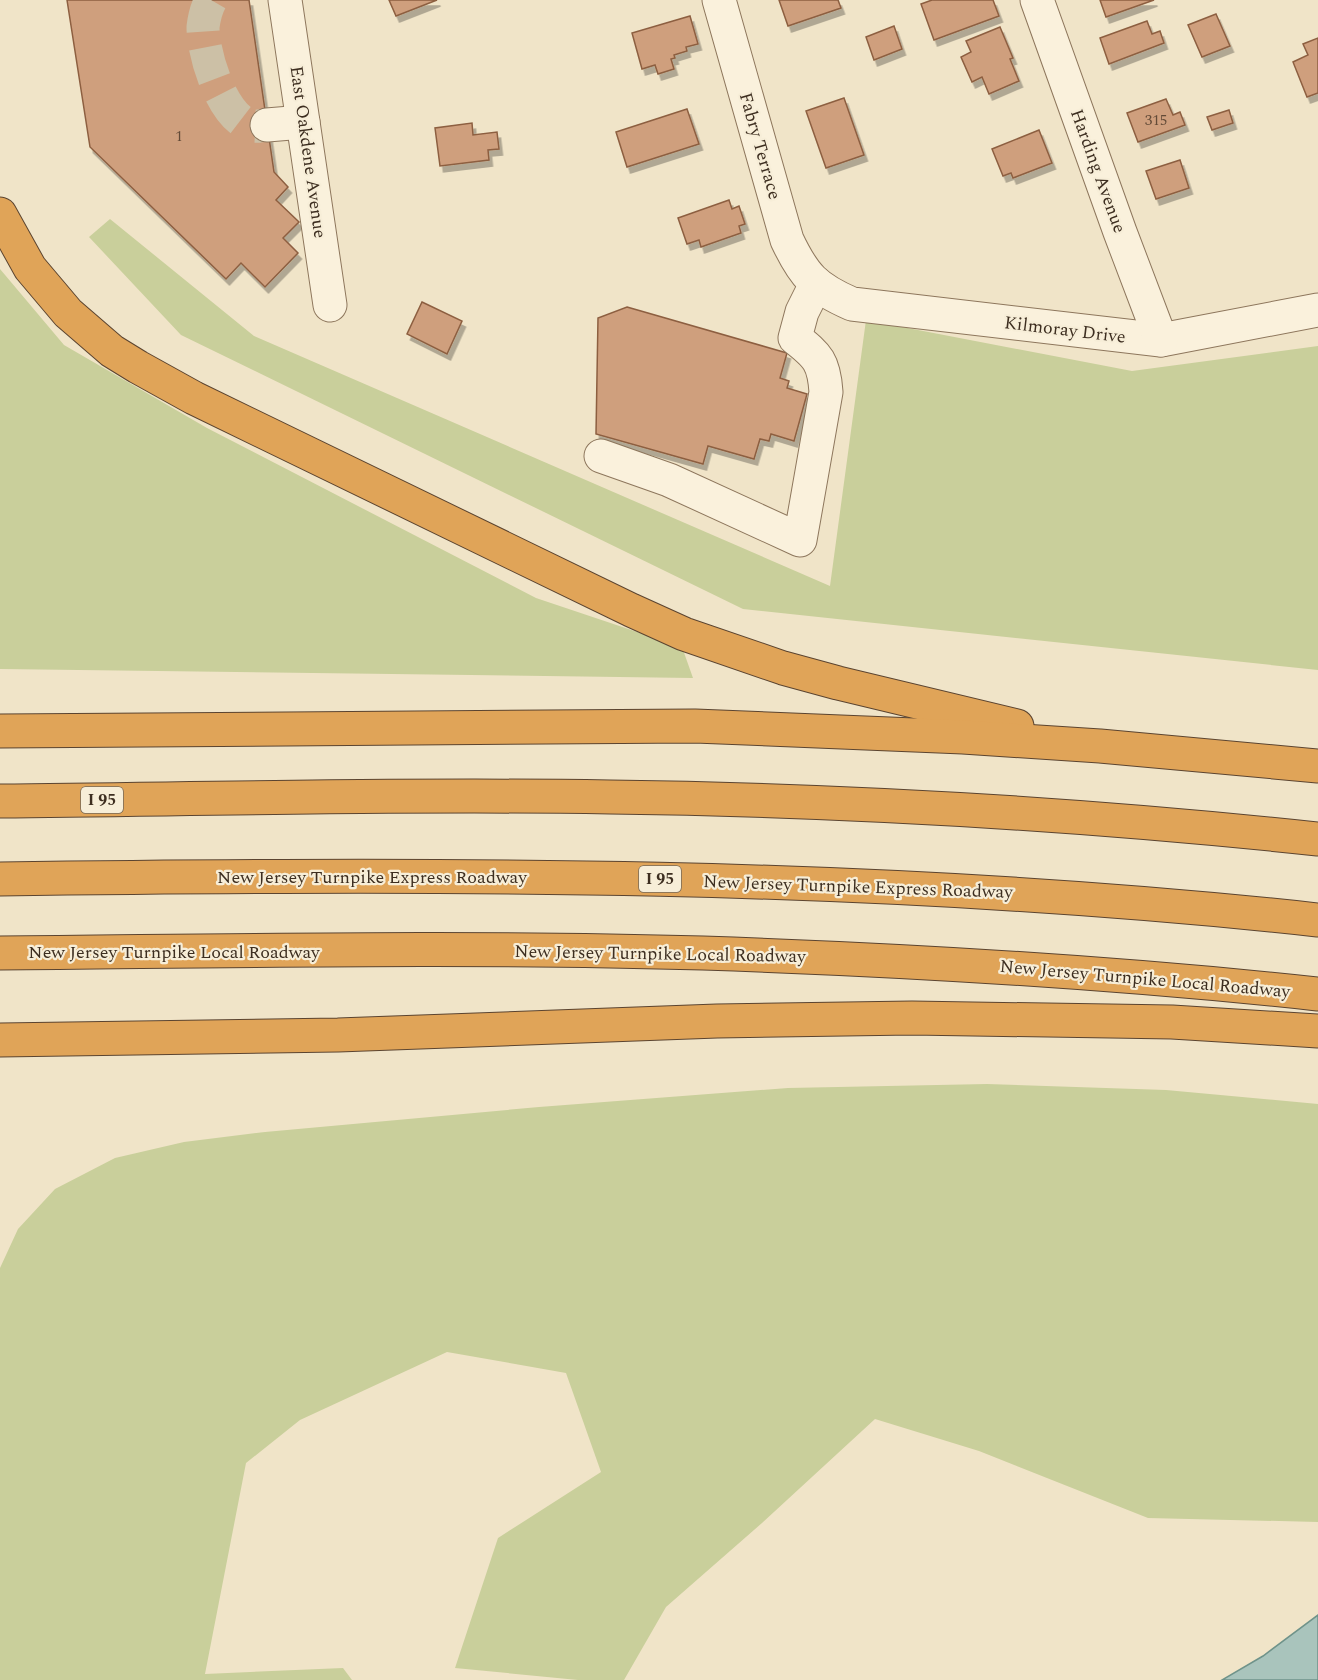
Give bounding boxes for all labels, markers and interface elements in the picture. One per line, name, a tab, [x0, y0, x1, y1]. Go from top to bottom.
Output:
street label: East Oakdene Avenue	[283, 64, 333, 240]
street label: Fabry Terrace	[732, 89, 788, 203]
street label: Harding Avenue	[1063, 105, 1133, 237]
house number: 315	[1145, 109, 1167, 132]
house number: 1	[175, 125, 183, 148]
street label: Kilmoray Drive	[1003, 309, 1127, 351]
road number: I 95	[81, 787, 123, 813]
street label: New Jersey Turnpike Express Roadway	[217, 864, 528, 891]
road number: I 95	[639, 866, 681, 892]
street label: New Jersey Turnpike Express Roadway	[703, 868, 1015, 906]
street label: New Jersey Turnpike Local Roadway	[514, 938, 807, 970]
street label: New Jersey Turnpike Local Roadway	[28, 939, 321, 966]
street label: New Jersey Turnpike Local Roadway	[999, 953, 1293, 1005]

